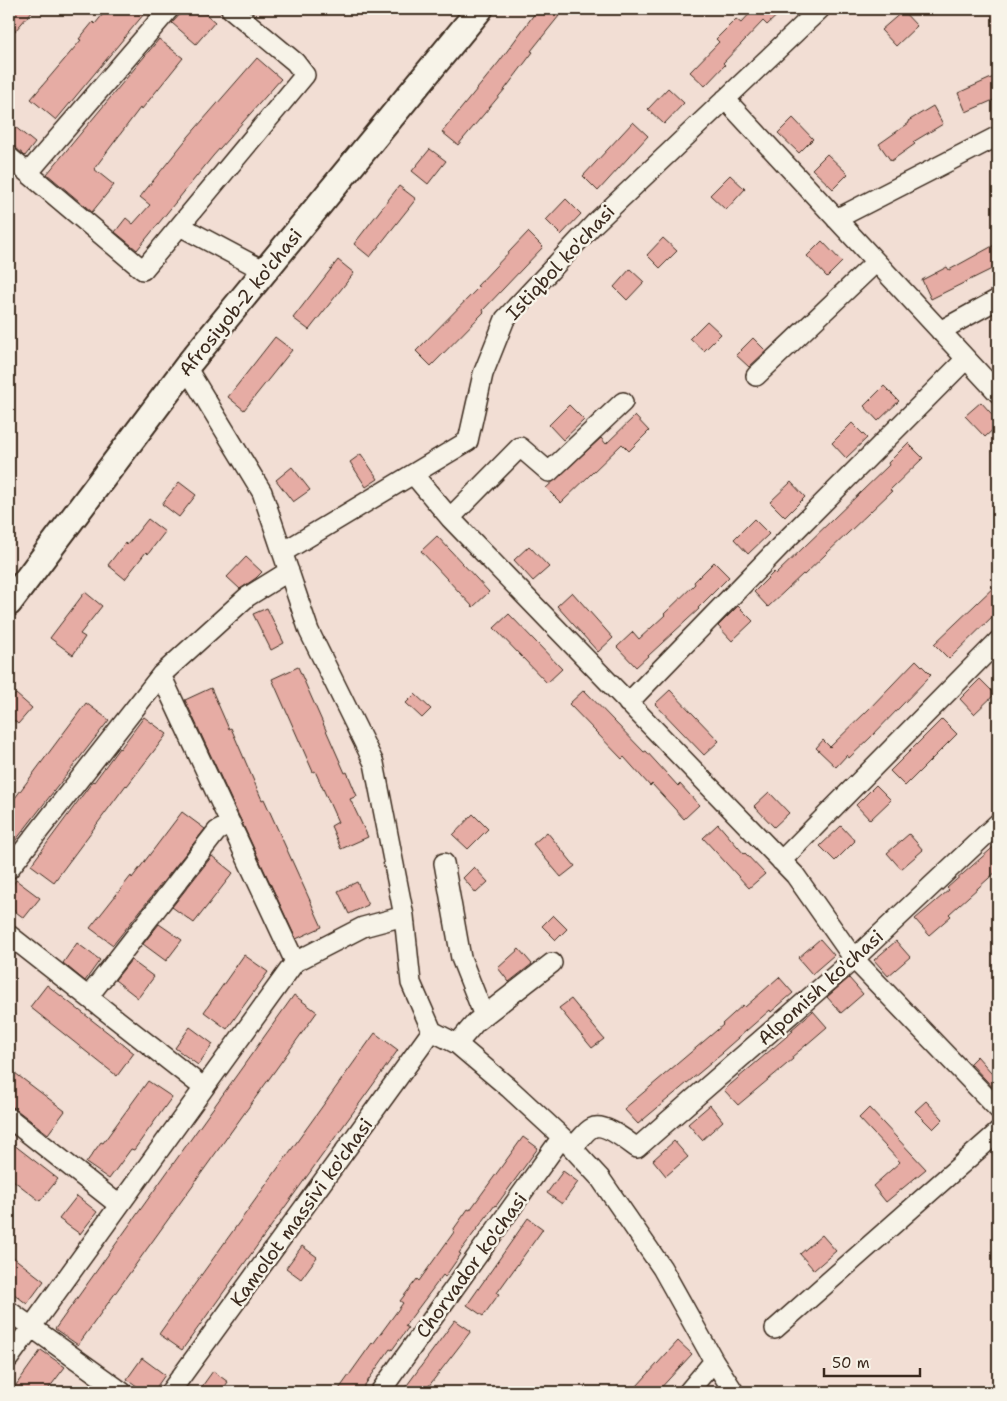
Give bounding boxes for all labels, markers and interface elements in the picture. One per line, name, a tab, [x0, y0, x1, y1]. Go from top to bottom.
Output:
street label: Istiqbol ko'chasi	[500, 199, 620, 325]
street label: Afrosiyob-2 ko'chasi	[173, 223, 308, 382]
street label: Alpomish ko'chasi	[752, 924, 889, 1051]
street label: Kamolot massivi ko'chasi	[225, 1113, 378, 1312]
street label: Chorvador ko'chasi	[410, 1187, 533, 1343]
scale bar	[824, 1346, 921, 1378]
text: 50 m	[832, 1353, 870, 1373]

